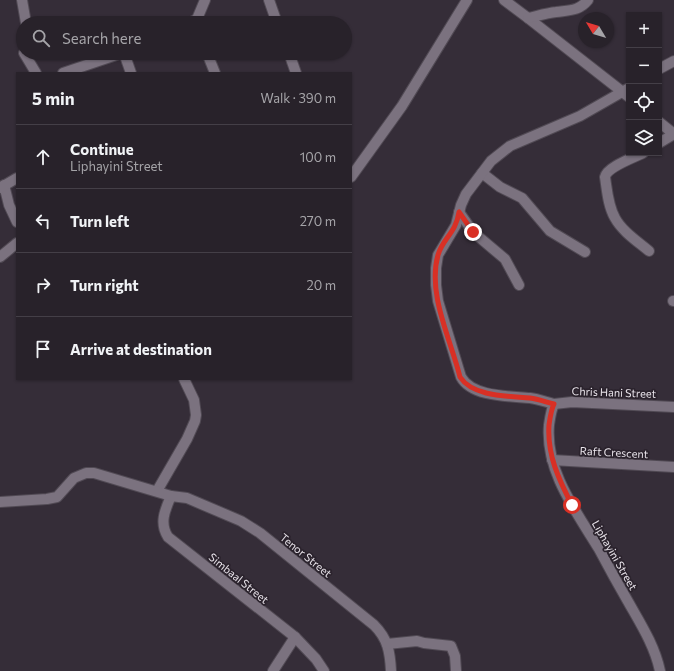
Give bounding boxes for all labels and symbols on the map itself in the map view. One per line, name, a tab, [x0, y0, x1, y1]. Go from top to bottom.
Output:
north arrow	[578, 12, 614, 48]
route end	[464, 223, 482, 241]
street label: Chris Hani Street	[572, 384, 657, 400]
street label: Raft Crescent	[579, 444, 649, 460]
route start	[563, 496, 581, 514]
street label: Liphayini Street	[590, 518, 640, 593]
street label: Tenor Street	[278, 530, 335, 580]
street label: Simbaal Street	[207, 550, 272, 606]

